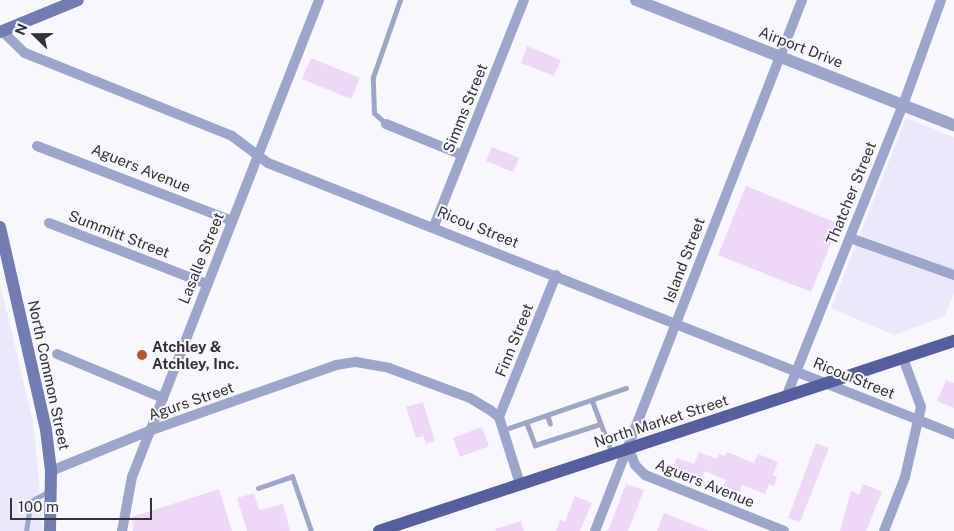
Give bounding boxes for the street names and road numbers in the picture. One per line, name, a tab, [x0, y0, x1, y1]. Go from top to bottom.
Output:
street label: Airport Drive	[756, 23, 846, 71]
street label: Simms Street	[439, 61, 491, 155]
street label: Thatcher Street	[822, 139, 880, 247]
street label: Aguers Avenue	[89, 140, 193, 196]
street label: Ricou Street	[435, 202, 521, 252]
street label: Summitt Street	[66, 206, 172, 262]
street label: Lasalle Street	[174, 210, 228, 306]
street label: Island Street	[660, 215, 708, 305]
street label: North Common Street	[24, 298, 74, 452]
street label: Finn Street	[491, 301, 537, 379]
street label: Ricou Street	[811, 353, 897, 403]
street label: Agurs Street	[146, 378, 236, 424]
street label: North Market Street	[591, 391, 731, 451]
street label: Aguers Avenue	[653, 455, 757, 511]

